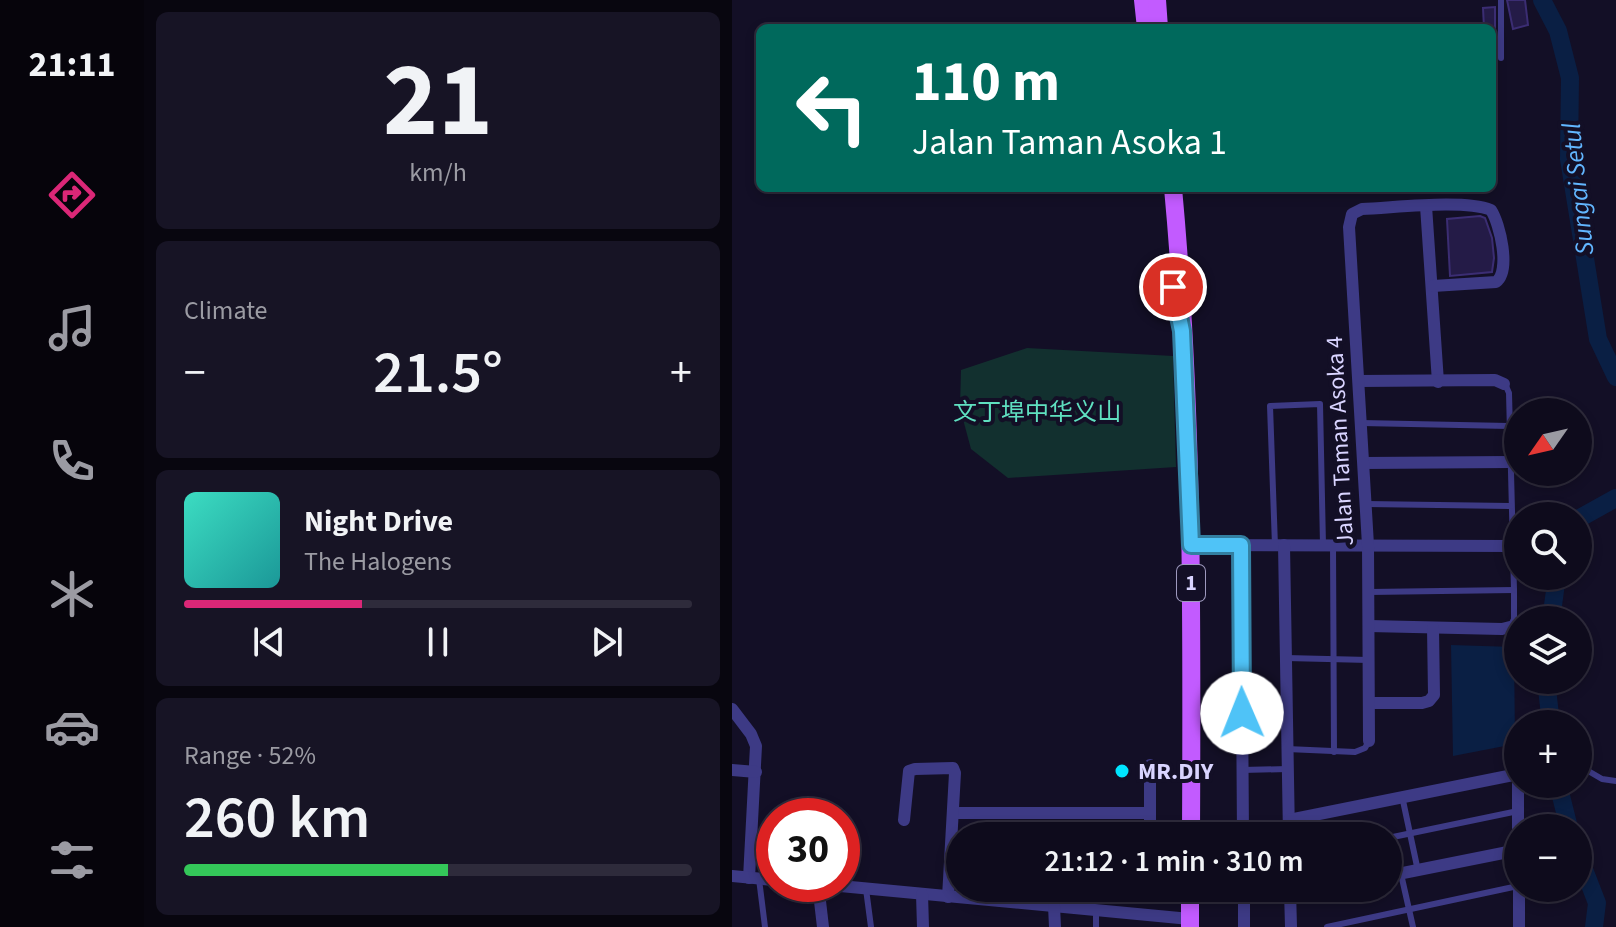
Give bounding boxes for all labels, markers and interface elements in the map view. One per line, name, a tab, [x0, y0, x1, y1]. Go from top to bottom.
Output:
text: 21	[383, 28, 493, 176]
text: 21:11	[29, 39, 115, 90]
text: 110 m	[912, 43, 1060, 122]
icon: left	[780, 56, 884, 160]
text: Jalan Taman Asoka 1	[912, 117, 1227, 168]
water label: Sungai Setul	[1553, 120, 1603, 257]
text: km/h	[409, 154, 467, 191]
icon: directions	[44, 167, 100, 223]
pin	[1139, 253, 1207, 321]
icon: arrive	[1151, 265, 1195, 309]
text: Climate	[184, 292, 268, 329]
icon: music	[44, 300, 100, 356]
text: 21.5°	[373, 331, 503, 416]
street label: Jalan Taman Asoka 4	[1317, 335, 1363, 547]
text: −	[184, 342, 206, 405]
text: +	[670, 342, 692, 405]
park label: 文丁埠中华义山	[953, 395, 1121, 430]
north arrow	[1504, 398, 1592, 486]
map controls	[1504, 398, 1592, 902]
icon: phone	[44, 433, 100, 489]
text: Night Drive	[304, 500, 453, 543]
button: search	[1504, 502, 1592, 590]
text: The Halogens	[304, 543, 452, 580]
road number: 1	[1177, 565, 1205, 601]
icon: climate	[44, 566, 100, 622]
button: layers	[1504, 606, 1592, 694]
icon: previous	[247, 620, 291, 664]
icon: pause	[416, 620, 460, 664]
icon: next	[585, 620, 629, 664]
position arrow	[1200, 671, 1284, 755]
icon: car	[44, 699, 100, 755]
button: +	[1504, 710, 1592, 798]
text: Range · 52%	[184, 737, 316, 774]
place label: MR.DIY	[1138, 754, 1214, 789]
marker: MR.DIY	[1113, 762, 1131, 780]
text: 260 km	[184, 776, 370, 861]
speed limit sign: 30	[756, 798, 860, 902]
button: −	[1504, 814, 1592, 902]
icon: filters	[44, 832, 100, 888]
text: 21:12 · 1 min · 310 m	[1044, 840, 1304, 883]

